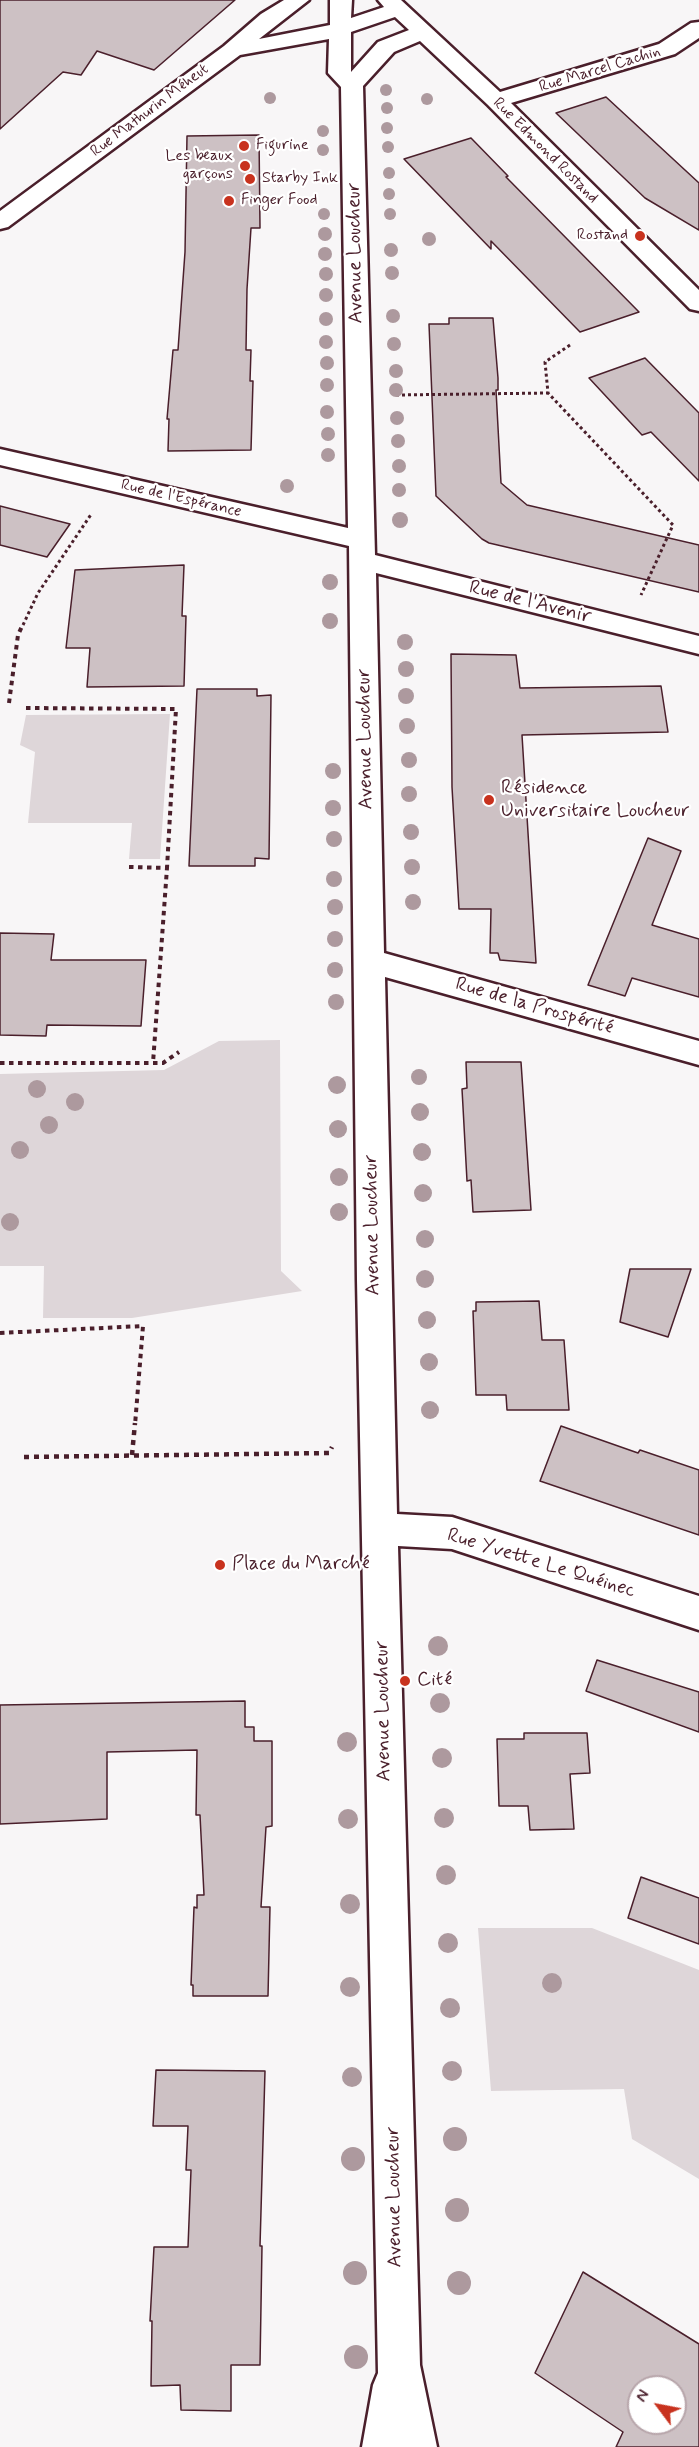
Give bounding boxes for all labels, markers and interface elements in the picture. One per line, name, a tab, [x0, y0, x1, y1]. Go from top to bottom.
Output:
street label: Rue Marcel Cachin	[537, 42, 663, 98]
street label: Rue Mathurin Méheut	[87, 60, 213, 162]
street label: Rue Edmond Rostand	[488, 94, 602, 208]
place label: Figurine	[256, 136, 309, 156]
marker: Figurine	[237, 139, 251, 153]
place label: Les beaux garçons	[165, 147, 233, 185]
marker: Les beaux garçons	[238, 159, 252, 173]
place label: Starby Ink	[262, 169, 338, 189]
marker: Starby Ink	[243, 172, 257, 186]
street label: Avenue Loucheur	[343, 182, 369, 324]
place label: Finger Food	[241, 191, 318, 211]
marker: Finger Food	[222, 194, 236, 208]
place label: Rostand	[577, 226, 628, 246]
marker: Rostand	[633, 229, 647, 243]
street label: Rue de l'Espérance	[119, 476, 243, 522]
street label: Rue de l'Avenir	[466, 576, 594, 630]
street label: Avenue Loucheur	[353, 668, 379, 810]
place label: Résidence Universitaire Loucheur	[501, 777, 690, 824]
marker: Résidence Universitaire Loucheur	[482, 793, 496, 807]
street label: Rue de la Prospérité	[452, 973, 616, 1041]
street label: Avenue Loucheur	[360, 1154, 386, 1296]
street label: Rue Yvette Le Quéinec	[444, 1524, 638, 1604]
place label: Place du Marché	[232, 1553, 370, 1577]
marker: Place du Marché	[213, 1558, 227, 1572]
street label: Avenue Loucheur	[371, 1640, 397, 1782]
place label: Cité	[417, 1669, 452, 1693]
marker: Cité	[398, 1674, 412, 1688]
street label: Avenue Loucheur	[382, 2126, 408, 2268]
north arrow	[627, 2375, 687, 2435]
text: N	[631, 2386, 655, 2406]

